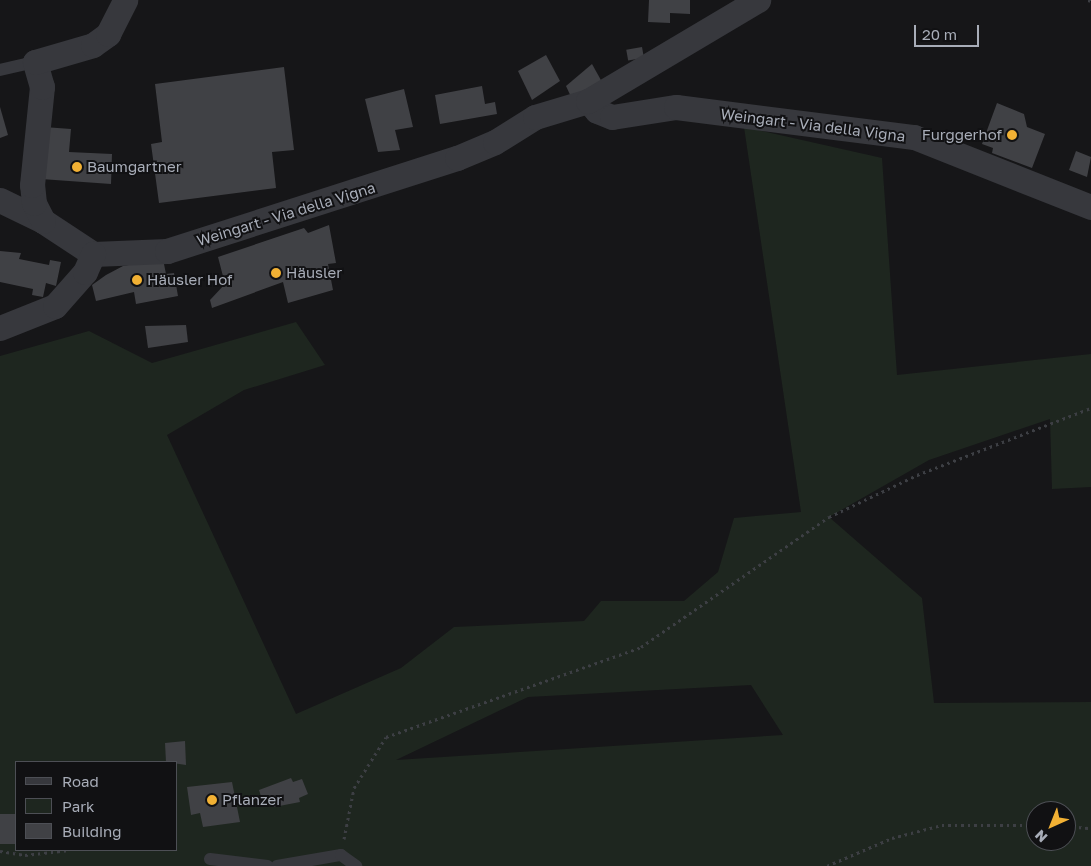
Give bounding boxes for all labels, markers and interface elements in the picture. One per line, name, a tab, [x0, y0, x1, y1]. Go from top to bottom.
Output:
scale bar	[916, 15, 981, 47]
text: 20 m	[922, 25, 957, 43]
street label: Weingart - Via della Vigna	[720, 105, 906, 145]
place label: Furggerhof	[922, 126, 1002, 144]
marker: Furggerhof	[1006, 129, 1018, 141]
place label: Baumgartner	[87, 158, 181, 176]
marker: Baumgartner	[71, 161, 83, 173]
street label: Weingart - Via della Vigna	[195, 178, 377, 250]
place label: Häusler	[286, 264, 342, 282]
marker: Häusler	[270, 267, 282, 279]
place label: Häusler Hof	[147, 271, 233, 289]
marker: Häusler Hof	[131, 274, 143, 286]
legend	[15, 761, 178, 851]
text: Road	[62, 772, 99, 790]
place label: Pflanzer	[222, 791, 282, 809]
marker: Pflanzer	[206, 794, 218, 806]
text: Park	[62, 797, 94, 815]
north arrow	[1026, 801, 1076, 851]
text: Building	[62, 822, 122, 840]
text: N	[1031, 827, 1051, 846]

